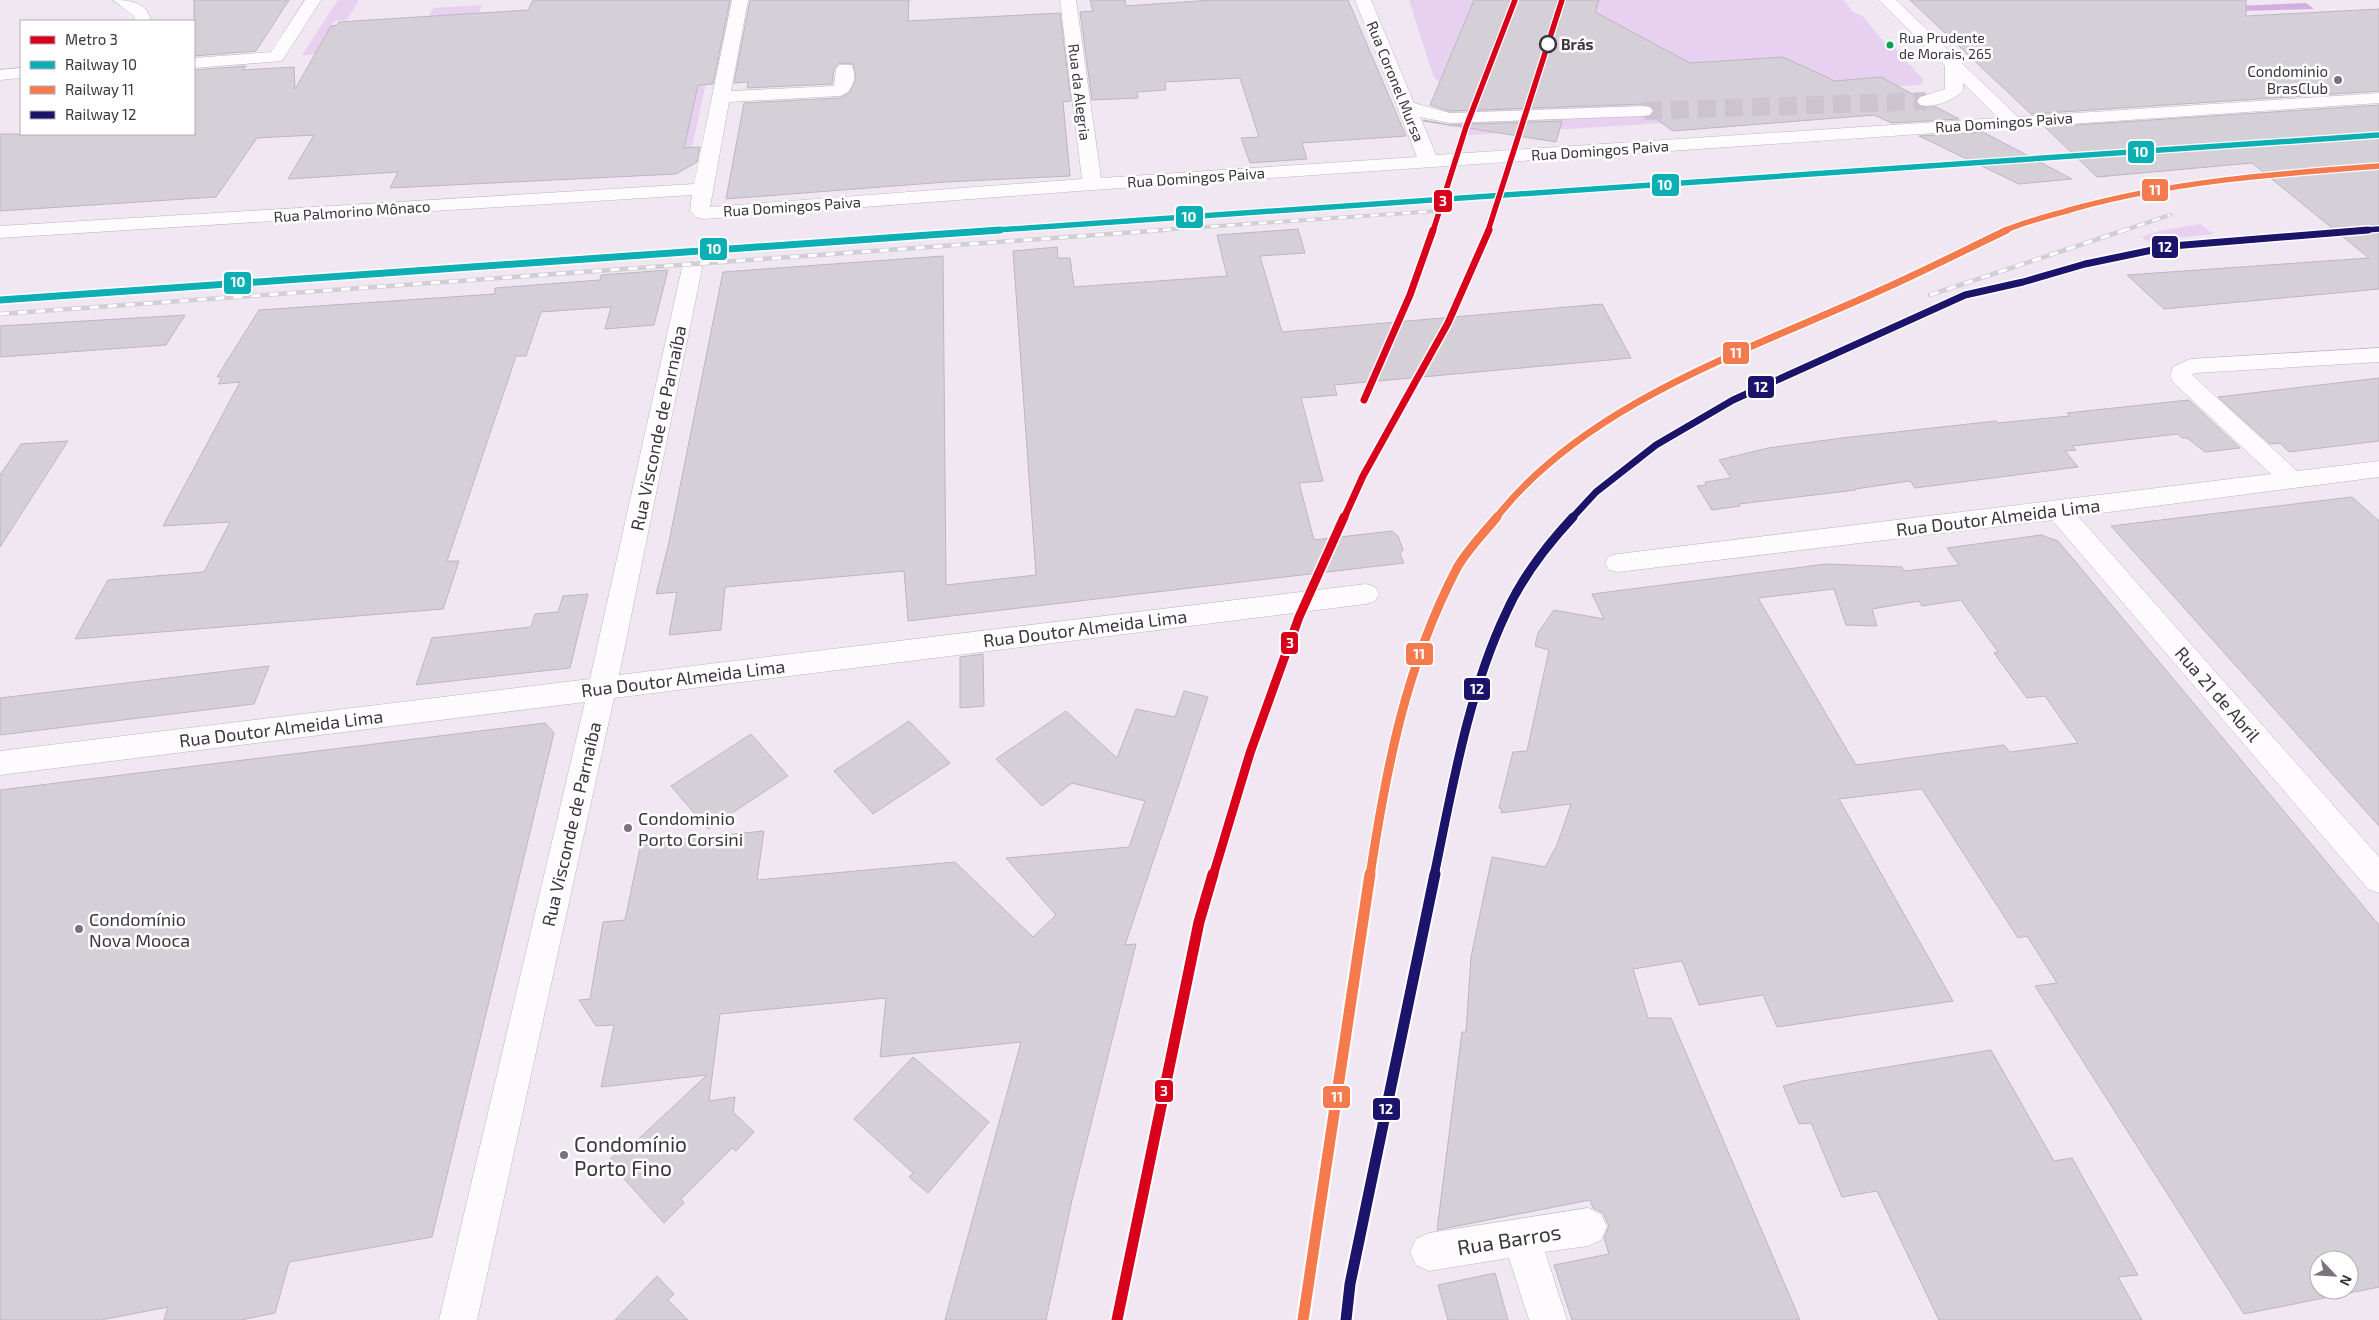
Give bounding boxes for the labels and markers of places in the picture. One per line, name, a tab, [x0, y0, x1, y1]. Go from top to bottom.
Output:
place label: Rua Prudente de Morais, 265	[1899, 29, 1991, 62]
marker: Brás	[1539, 35, 1557, 53]
place label: Brás	[1561, 35, 1594, 53]
marker: Rua Prudente de Morais, 265	[1885, 40, 1895, 50]
place label: Condominio BrasClub	[2247, 62, 2328, 97]
marker: Condominio BrasClub	[2332, 74, 2344, 86]
place label: Condominio Porto Corsini	[638, 807, 743, 850]
marker: Condominio Porto Corsini	[622, 822, 634, 834]
place label: Condomínio Nova Mooca	[89, 908, 190, 951]
marker: Condomínio Nova Mooca	[73, 923, 85, 935]
place label: Condomínio Porto Fino	[574, 1131, 687, 1180]
marker: Condomínio Porto Fino	[558, 1149, 570, 1161]

